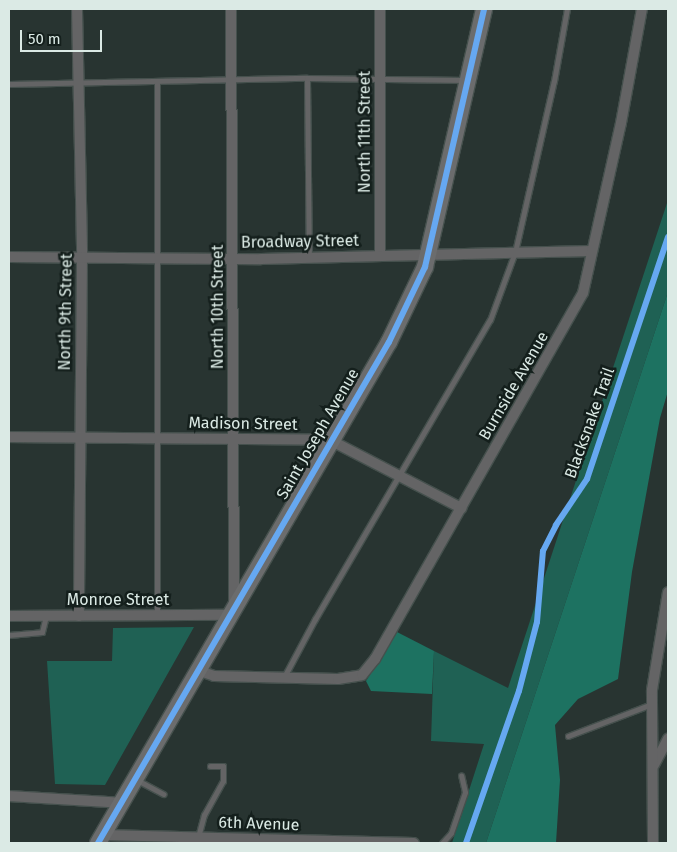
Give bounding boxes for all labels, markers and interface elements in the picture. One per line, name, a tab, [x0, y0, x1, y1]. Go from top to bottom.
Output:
scale bar	[22, 20, 105, 52]
text: 50 m	[28, 30, 61, 48]
street label: North 11th Street	[355, 71, 375, 193]
street label: Broadway Street	[241, 231, 359, 253]
street label: North 10th Street	[208, 245, 228, 369]
street label: North 9th Street	[55, 253, 77, 371]
street label: Burnside Avenue	[475, 328, 553, 444]
street label: Saint Joseph Avenue	[273, 365, 363, 503]
street label: Blacksnake Trail	[561, 365, 619, 481]
street label: Madison Street	[188, 413, 298, 435]
street label: Monroe Street	[67, 590, 169, 610]
street label: 6th Avenue	[218, 813, 300, 835]

